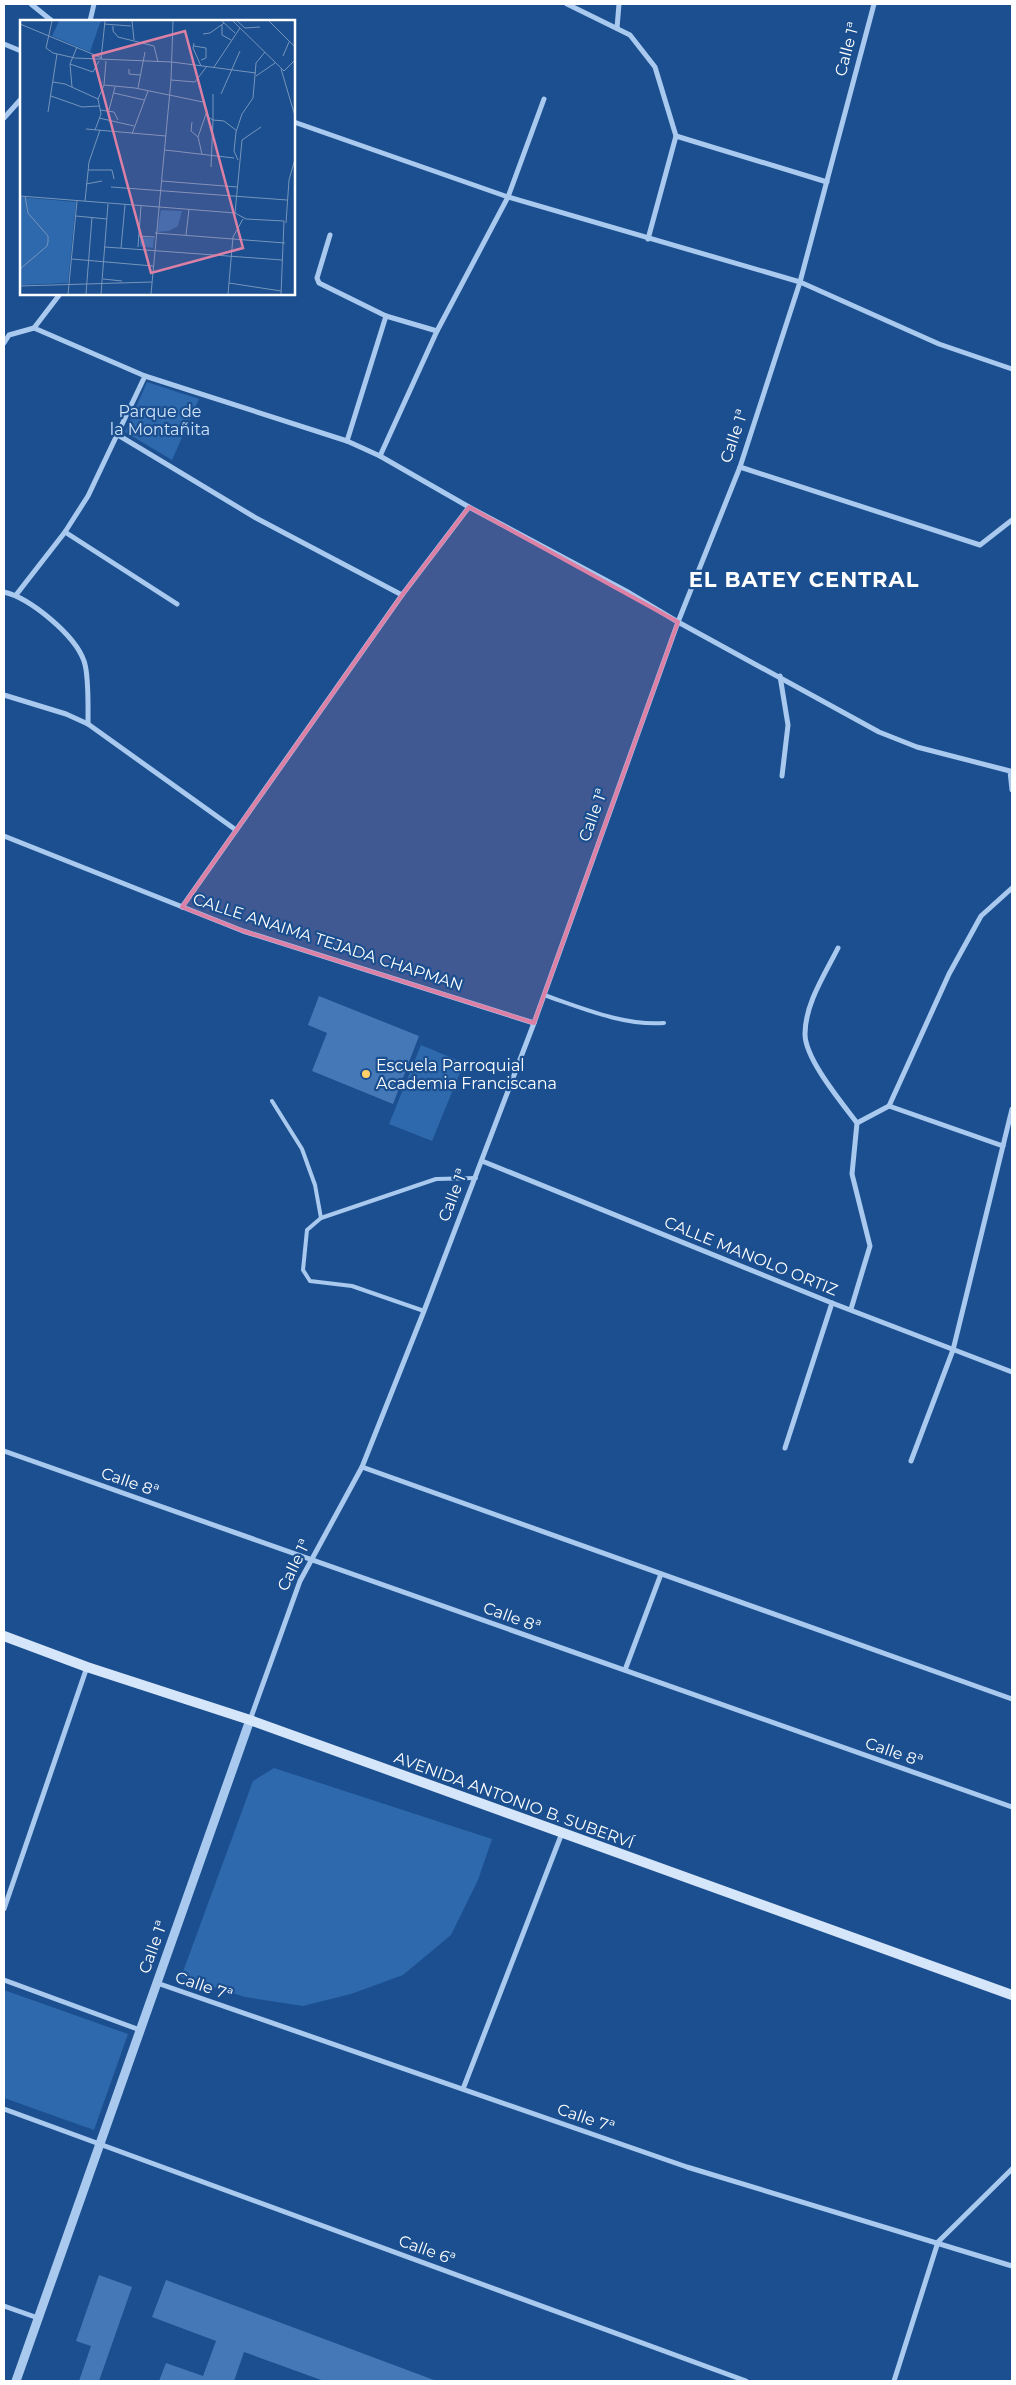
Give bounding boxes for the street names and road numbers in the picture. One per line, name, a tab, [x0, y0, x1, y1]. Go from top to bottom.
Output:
street label: Calle 1ª	[831, 20, 863, 78]
street label: Calle 1ª	[716, 407, 752, 465]
street label: Calle 1ª	[575, 786, 611, 844]
street label: CALLE ANAIMA TEJADA CHAPMAN	[191, 889, 465, 995]
street label: Calle 1ª	[434, 1166, 472, 1224]
street label: CALLE MANOLO ORTIZ	[661, 1212, 841, 1300]
street label: Calle 8ª	[99, 1463, 161, 1501]
street label: Calle 1ª	[273, 1536, 315, 1594]
street label: Calle 8ª	[481, 1598, 543, 1636]
street label: Calle 8ª	[863, 1733, 925, 1771]
street label: AVENIDA ANTONIO B. SUBERVÍ	[392, 1748, 638, 1853]
street label: Calle 1ª	[135, 1918, 171, 1976]
street label: Calle 7ª	[173, 1967, 235, 2005]
street label: Calle 7ª	[555, 2099, 617, 2137]
street label: Calle 6ª	[396, 2231, 458, 2269]

